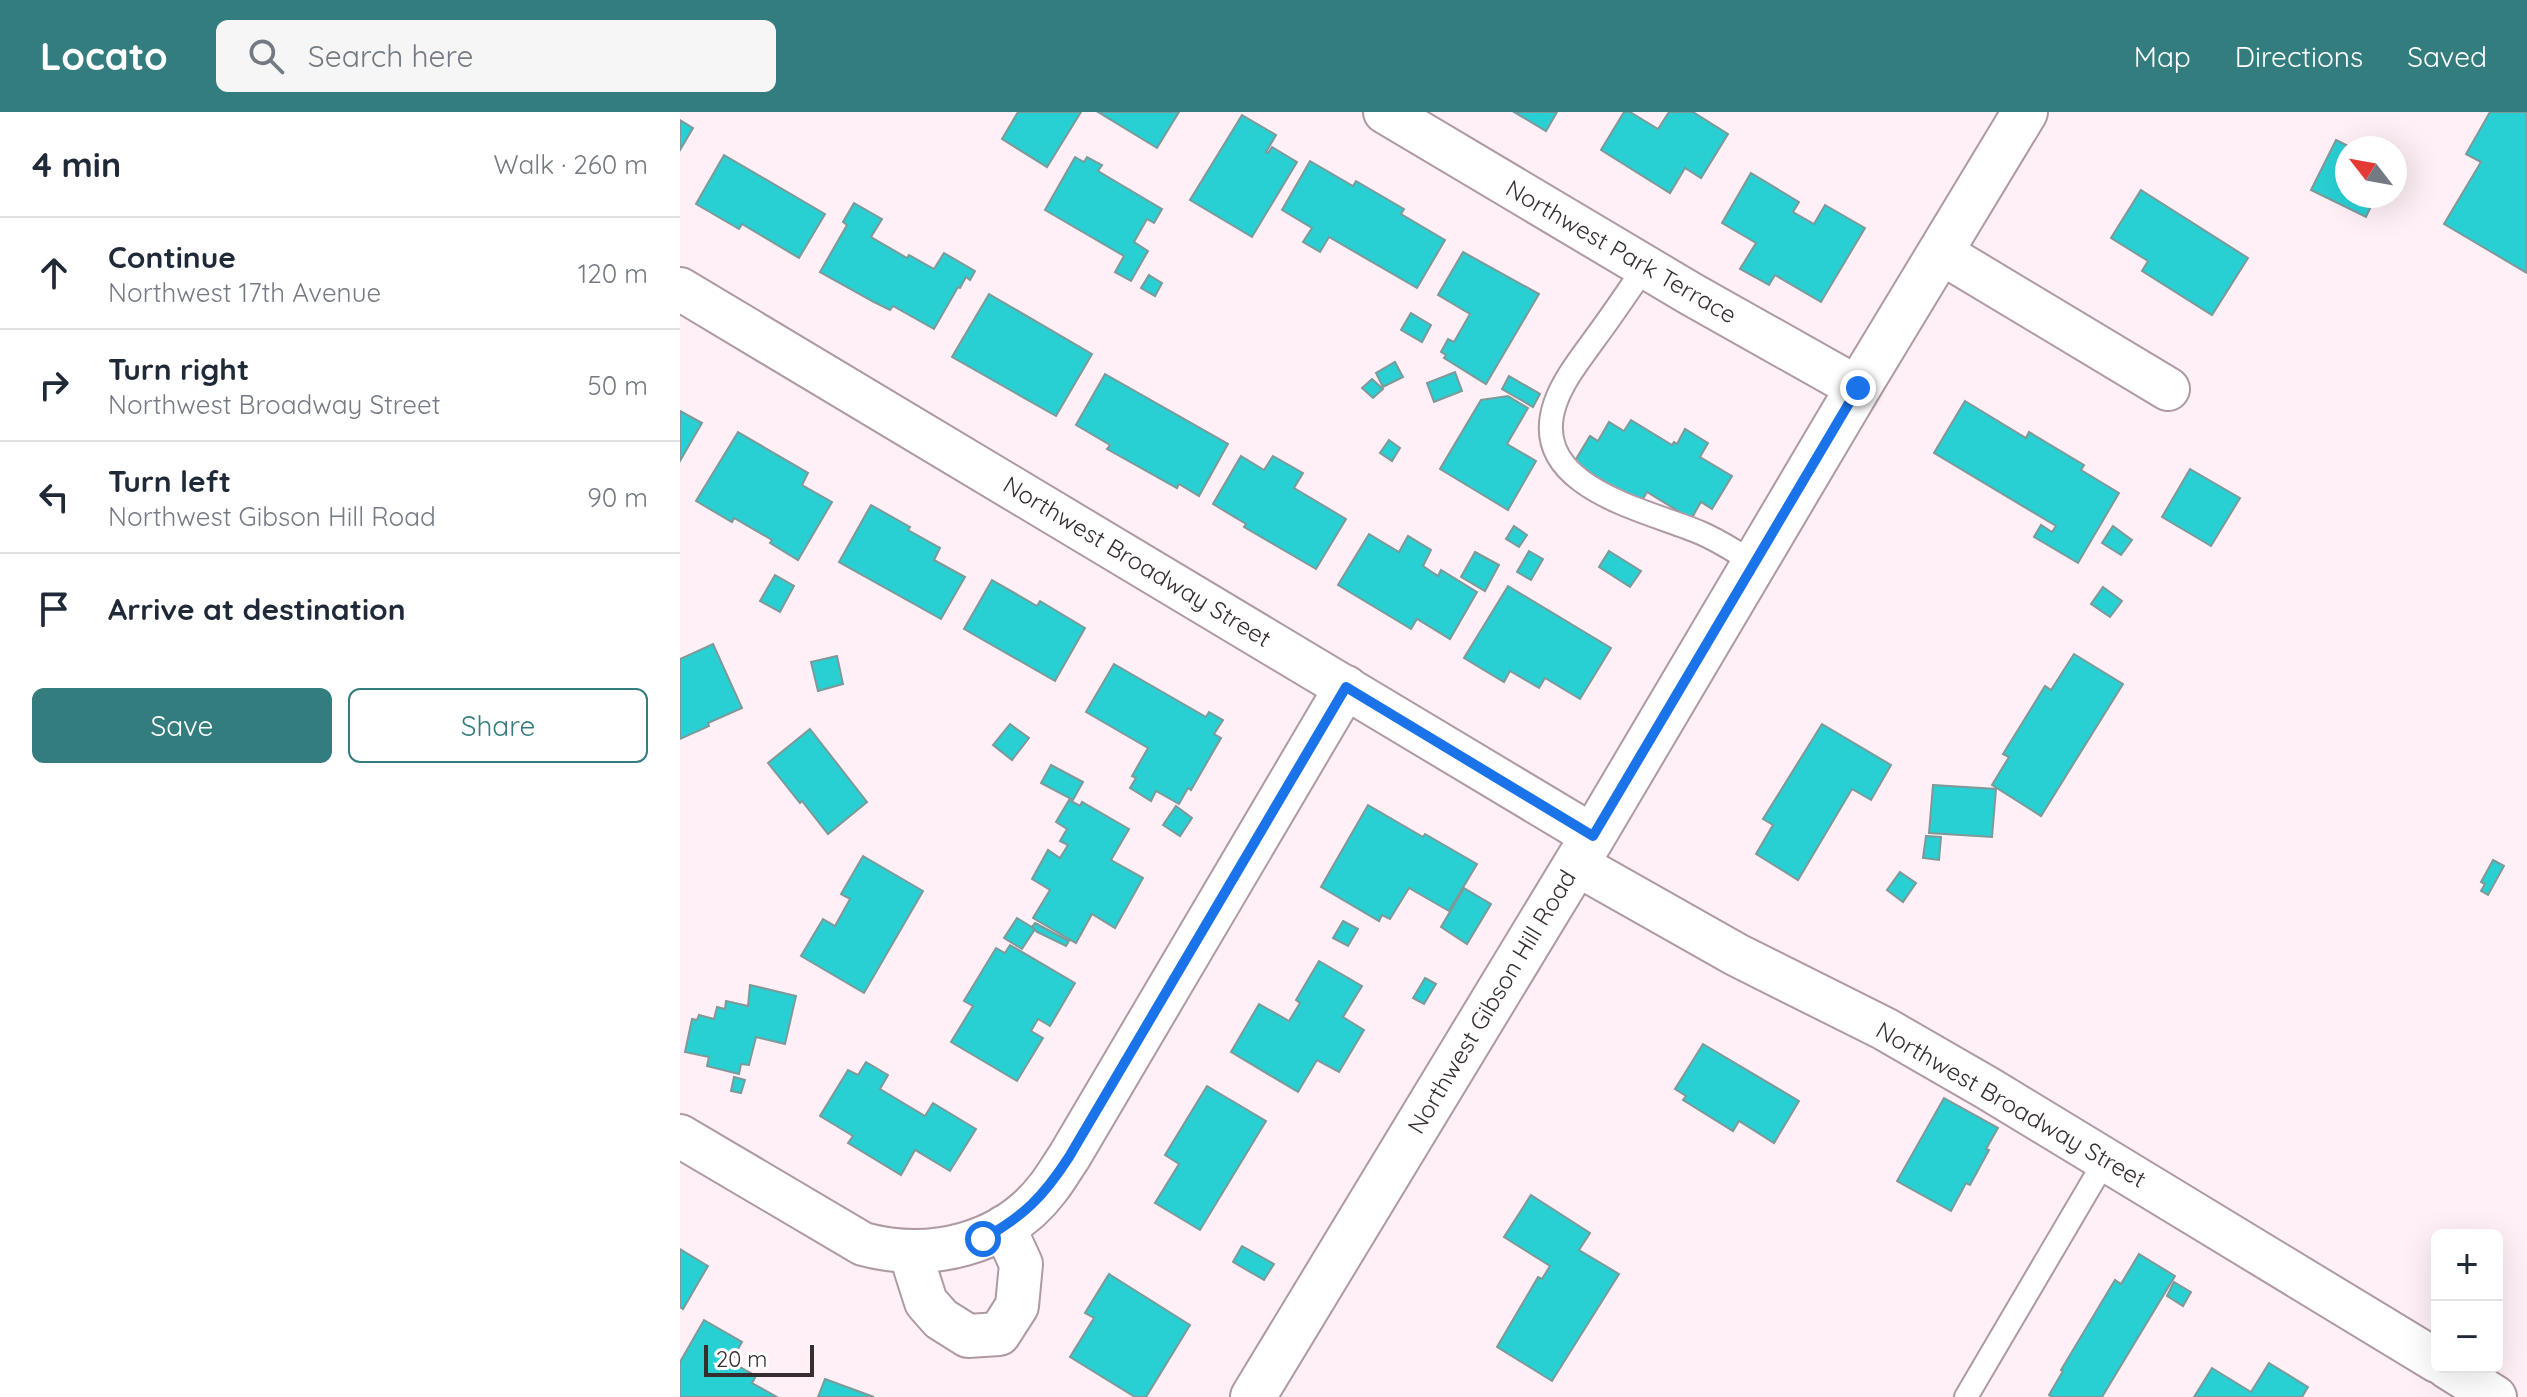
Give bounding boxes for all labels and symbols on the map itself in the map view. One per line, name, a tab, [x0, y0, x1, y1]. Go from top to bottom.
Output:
north arrow	[2335, 136, 2407, 208]
street label: Northwest Park Terrace	[1501, 173, 1742, 330]
route end	[1840, 370, 1876, 406]
street label: Northwest Broadway Street	[998, 469, 1277, 653]
street label: Northwest Gibson Hill Road	[1400, 864, 1582, 1139]
street label: Northwest Broadway Street	[1871, 1014, 2152, 1194]
route start	[965, 1221, 1001, 1257]
scale bar	[704, 1341, 814, 1377]

